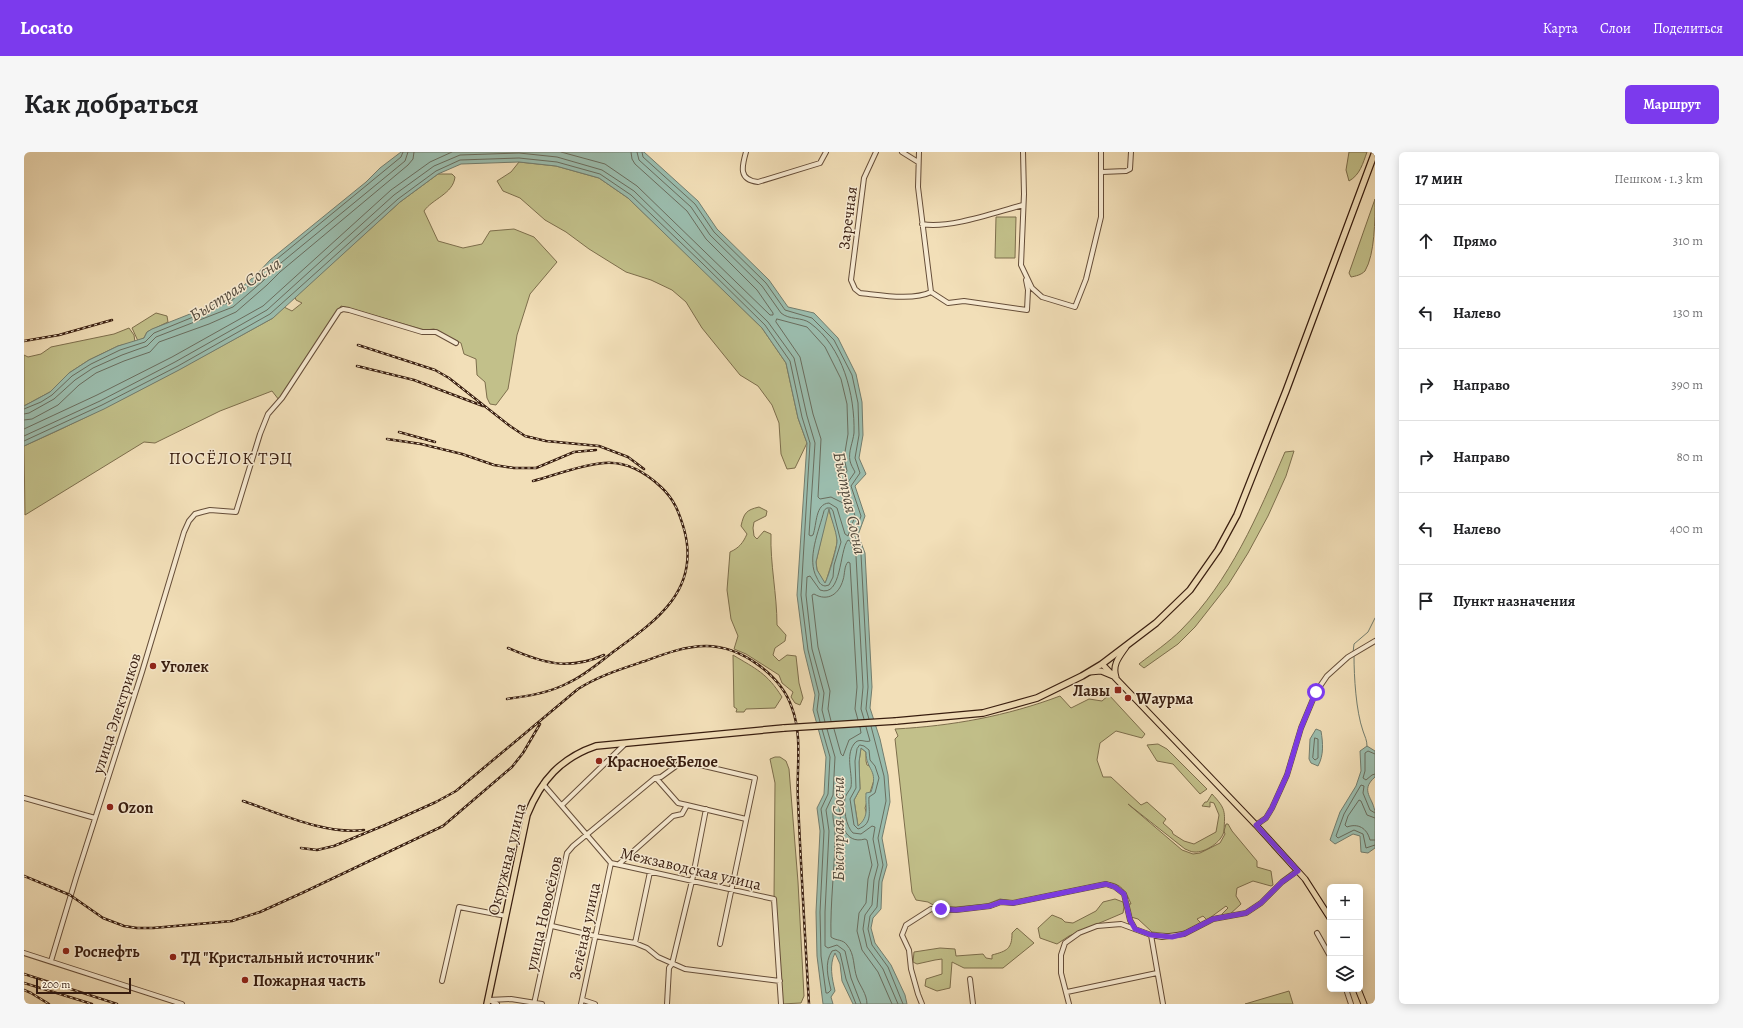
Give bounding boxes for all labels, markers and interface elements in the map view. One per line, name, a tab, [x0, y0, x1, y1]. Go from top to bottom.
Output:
text: Locato	[20, 15, 73, 41]
text: Карта	[1543, 19, 1578, 38]
text: Слои	[1600, 19, 1631, 38]
text: Поделиться	[1653, 19, 1723, 38]
text: Как добраться	[24, 85, 199, 123]
button: Маршрут	[1625, 85, 1719, 124]
text: 17 мин	[1415, 167, 1463, 190]
text: Пешком · 1.3 km	[1614, 170, 1703, 187]
street label: Заречная	[833, 185, 863, 251]
icon: ahead	[1415, 230, 1437, 252]
text: Прямо	[1453, 231, 1497, 251]
text: 310 m	[1673, 232, 1703, 249]
water label: Быстрая Сосна	[185, 252, 286, 327]
icon: left	[1415, 302, 1437, 324]
text: Налево	[1453, 303, 1501, 323]
text: 130 m	[1673, 304, 1703, 321]
icon: right	[1415, 374, 1437, 396]
text: Направо	[1453, 375, 1510, 395]
text: 390 m	[1671, 376, 1703, 393]
icon: right	[1415, 446, 1437, 468]
district label: ПОСЁЛОК ТЭЦ	[169, 447, 293, 470]
text: Направо	[1453, 447, 1510, 467]
text: 80 m	[1676, 448, 1703, 465]
water label: Быстрая Сосна	[827, 450, 872, 557]
icon: left	[1415, 518, 1437, 540]
text: Налево	[1453, 519, 1501, 539]
text: 400 m	[1670, 520, 1703, 537]
icon: arrive	[1415, 590, 1437, 612]
text: Пункт назначения	[1453, 591, 1575, 611]
street label: улица Электриков	[87, 650, 147, 778]
place label: Уголек	[161, 656, 209, 678]
marker: Уголек	[148, 661, 158, 671]
place label: Лавы	[1073, 680, 1110, 702]
route start	[1307, 683, 1325, 701]
marker: Лавы	[1113, 685, 1123, 695]
place label: Wаурма	[1135, 688, 1194, 710]
marker: Wаурма	[1123, 693, 1133, 703]
place label: Красное&Белое	[607, 751, 718, 773]
marker: Красное&Белое	[594, 756, 604, 766]
water label: Быстрая Сосна	[827, 777, 850, 881]
place label: Ozon	[118, 797, 153, 819]
street label: Окружная улица	[482, 800, 532, 918]
marker: Ozon	[105, 802, 115, 812]
street label: Межзаводская улица	[618, 842, 764, 896]
street label: улица Новосёлов	[520, 854, 568, 974]
street label: Зелёная улица	[564, 880, 606, 982]
map controls	[1327, 884, 1363, 992]
button: +	[1327, 884, 1363, 920]
route end	[932, 900, 950, 918]
button: −	[1327, 920, 1363, 956]
place label: Роснефть	[74, 941, 140, 963]
marker: Роснефть	[61, 946, 71, 956]
place label: ТД "Кристальный источник"	[181, 947, 380, 969]
marker: ТД "Кристальный источник"	[168, 952, 178, 962]
button: layers	[1327, 956, 1363, 992]
place label: Пожарная часть	[253, 970, 366, 992]
marker: Пожарная часть	[240, 975, 250, 985]
scale bar	[36, 976, 131, 995]
text: 200 m	[42, 977, 70, 992]

